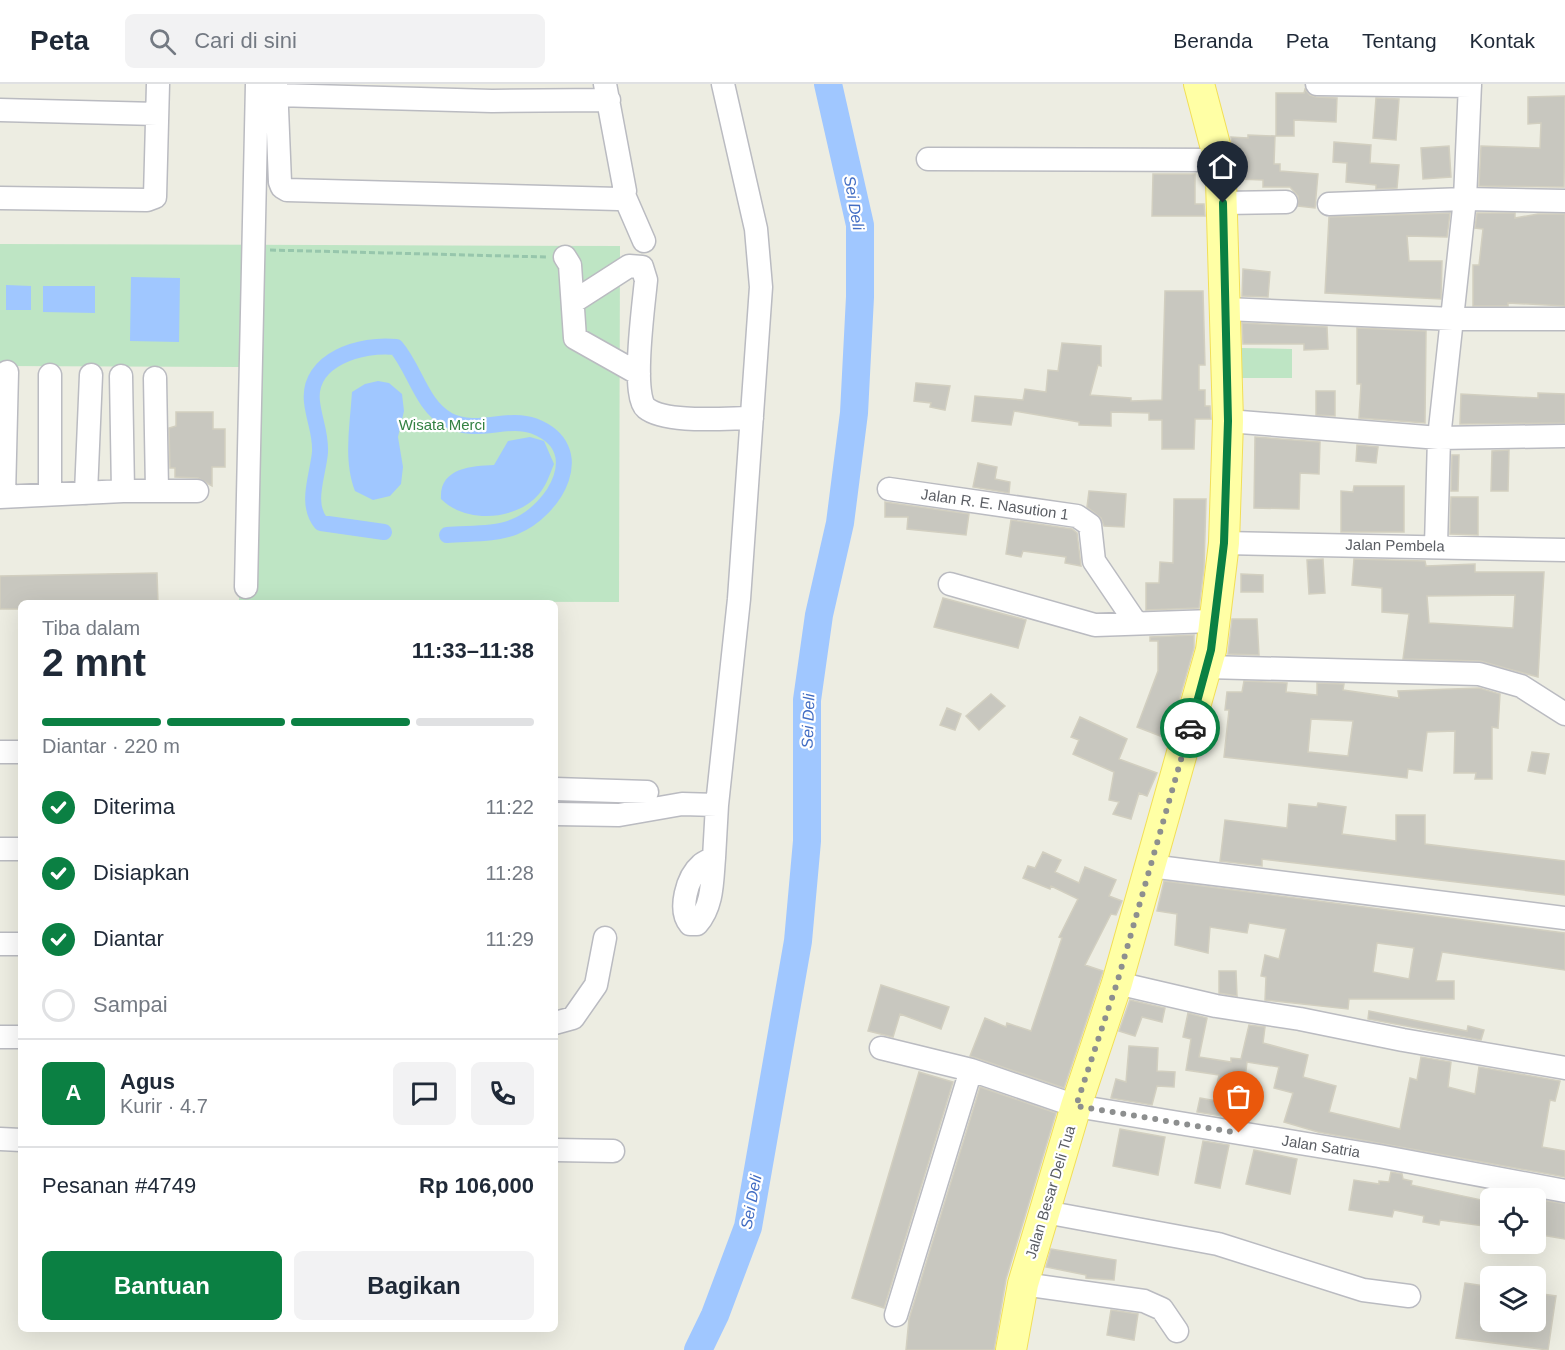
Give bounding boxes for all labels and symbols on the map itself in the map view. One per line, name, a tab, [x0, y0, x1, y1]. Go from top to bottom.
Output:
pin	[1197, 141, 1248, 203]
water label: Sei Deli	[841, 174, 867, 232]
park label: Wisata Merci	[399, 416, 485, 433]
street label: Jalan R. E. Nasution 1	[920, 485, 1070, 523]
street label: Jalan Pembela	[1345, 536, 1445, 554]
water label: Sei Deli	[799, 693, 817, 749]
courier	[1160, 698, 1220, 758]
pin	[1213, 1071, 1264, 1133]
street label: Jalan Besar Deli Tua	[1022, 1123, 1079, 1261]
street label: Jalan Satria	[1281, 1131, 1362, 1161]
water label: Sei Deli	[737, 1173, 765, 1231]

